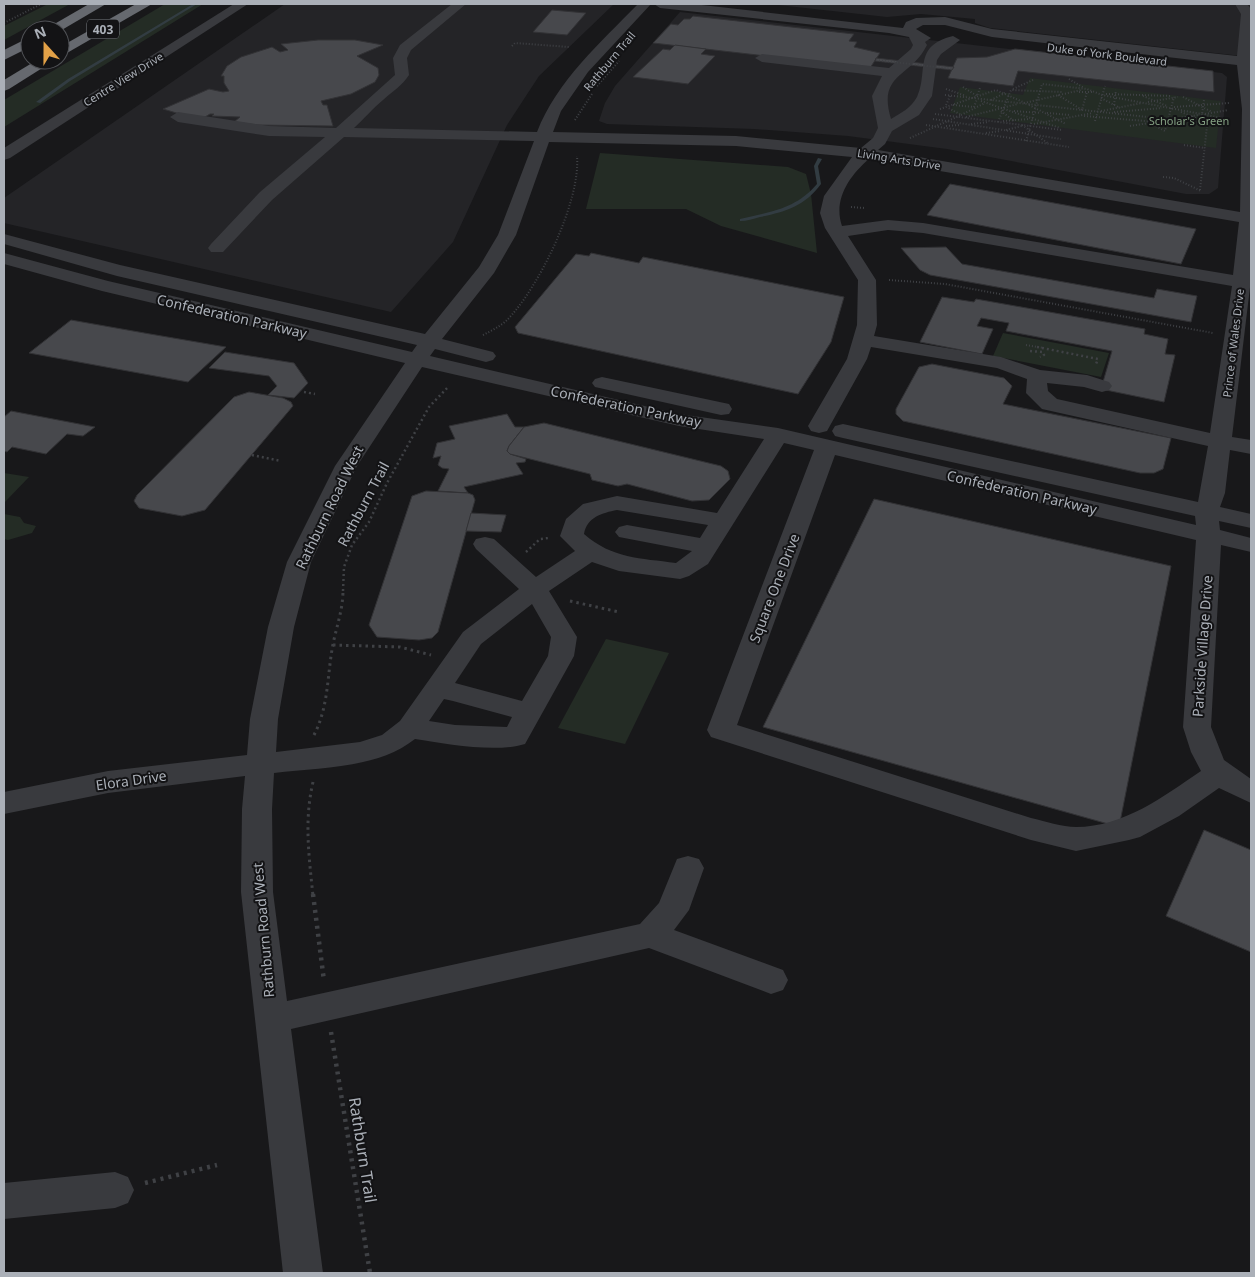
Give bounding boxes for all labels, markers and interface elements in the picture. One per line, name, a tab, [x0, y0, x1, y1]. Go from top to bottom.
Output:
north arrow	[20, 20, 70, 70]
road number: 403	[87, 20, 119, 38]
text: N	[31, 21, 49, 43]
street label: Rathburn Trail	[580, 28, 638, 94]
street label: Duke of York Boulevard	[1046, 39, 1168, 69]
street label: Centre View Drive	[80, 48, 166, 110]
park label: Scholar's Green	[1149, 113, 1229, 128]
street label: Living Arts Drive	[856, 145, 942, 173]
street label: Prince of Wales Drive	[1219, 288, 1247, 398]
street label: Confederation Parkway	[155, 289, 310, 343]
street label: Confederation Parkway	[549, 381, 704, 431]
street label: Rathburn Road West	[291, 442, 367, 572]
street label: Rathburn Trail	[333, 458, 393, 550]
street label: Confederation Parkway	[945, 465, 1100, 519]
street label: Square One Drive	[744, 531, 804, 645]
street label: Parkside Village Drive	[1188, 574, 1216, 717]
street label: Elora Drive	[94, 766, 168, 794]
street label: Rathburn Road West	[248, 862, 278, 998]
street label: Rathburn Trail	[344, 1096, 382, 1204]

